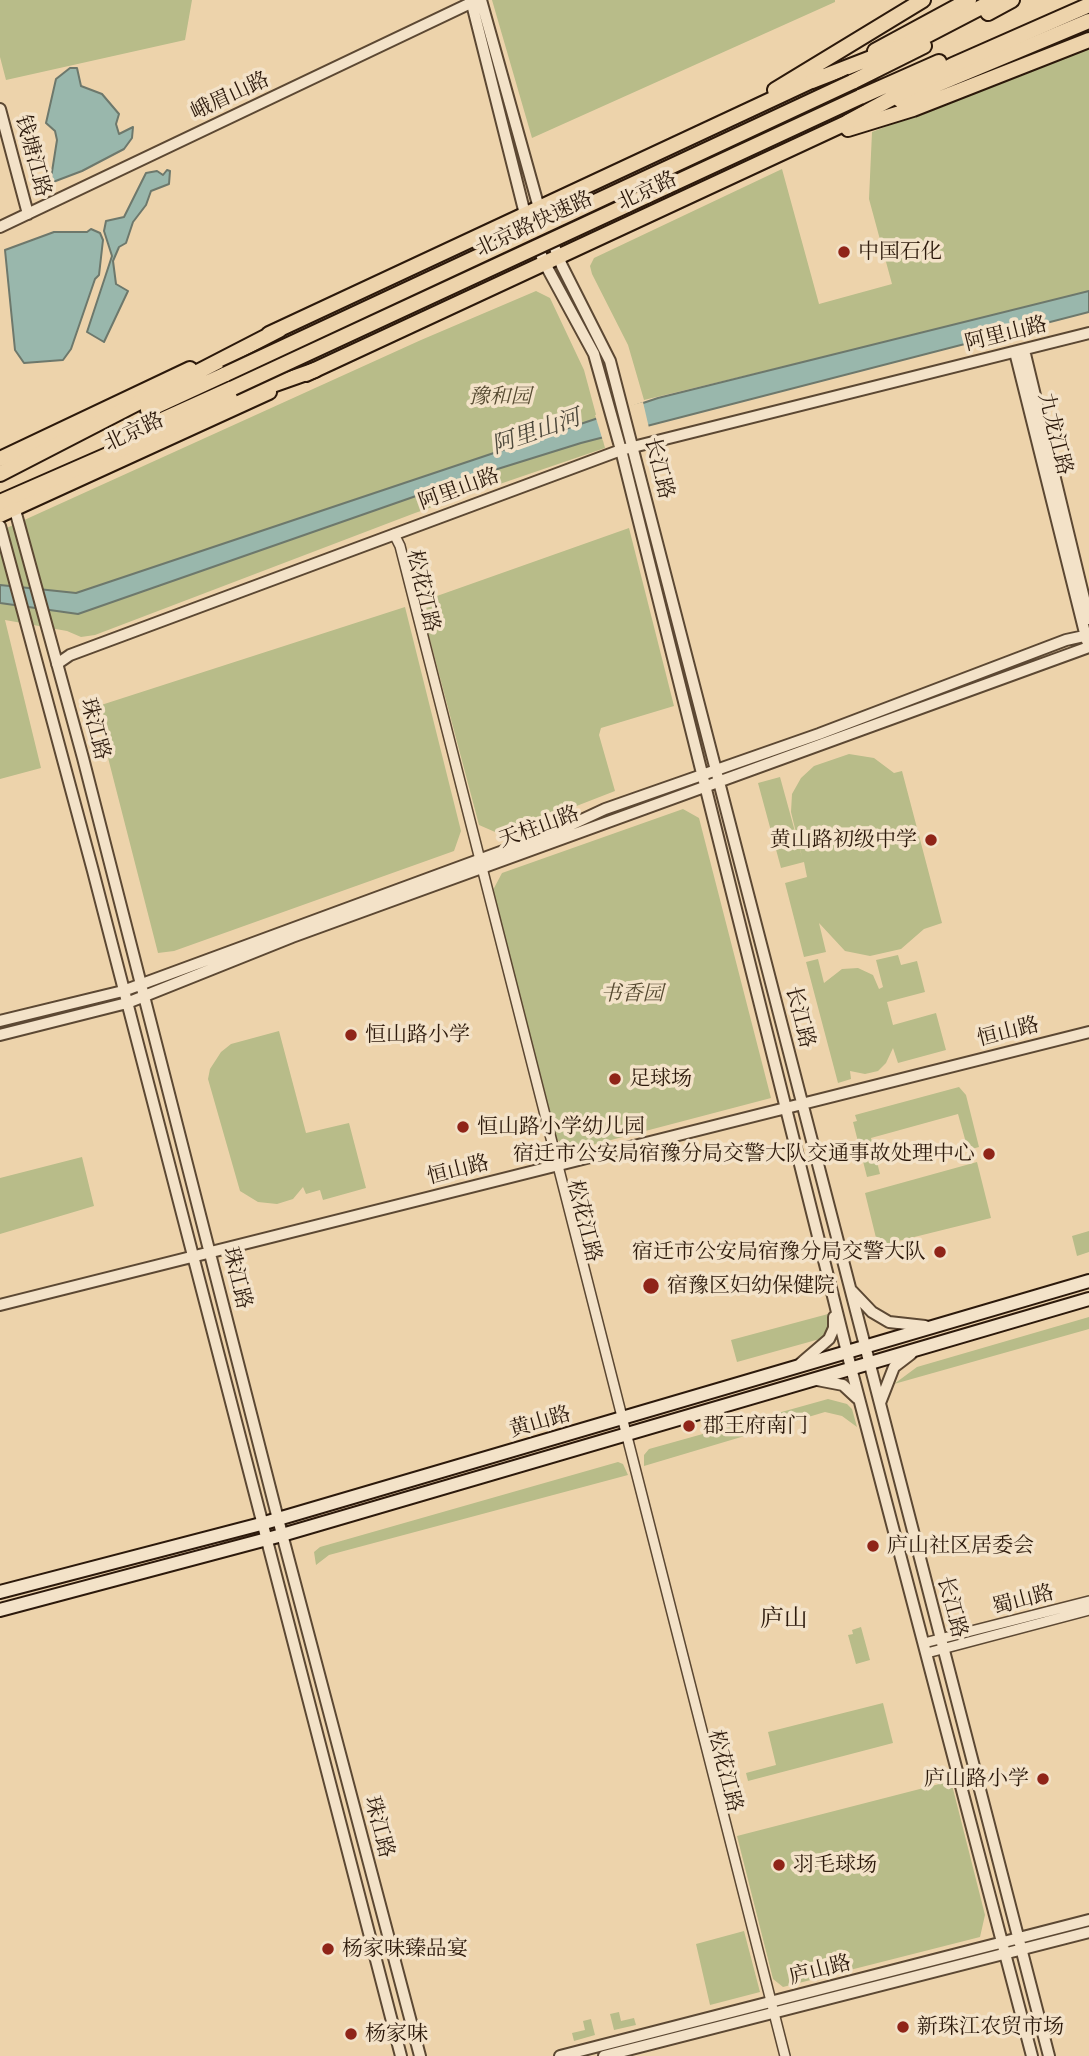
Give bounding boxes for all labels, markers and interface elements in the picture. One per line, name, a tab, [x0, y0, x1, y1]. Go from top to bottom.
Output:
street label: 峨眉山路	[187, 67, 273, 125]
street label: 钱塘江路	[10, 112, 56, 200]
street label: 北京路	[613, 166, 681, 216]
street label: 北京路快速路	[472, 186, 596, 262]
place label: 中国石化	[858, 239, 942, 265]
marker: 中国石化	[836, 244, 852, 260]
street label: 阿里山路	[962, 312, 1050, 356]
park label: 豫和园	[469, 384, 531, 410]
street label: 九龙江路	[1033, 390, 1077, 478]
water label: 阿里山河	[488, 404, 584, 460]
street label: 北京路	[100, 407, 168, 457]
street label: 长江路	[639, 434, 679, 502]
street label: 阿里山路	[415, 463, 503, 515]
street label: 松花江路	[401, 547, 445, 635]
street label: 珠江路	[75, 695, 115, 763]
street label: 天柱山路	[495, 801, 583, 853]
place label: 黄山路初级中学	[770, 827, 917, 853]
marker: 黄山路初级中学	[923, 832, 939, 848]
park label: 书香园	[601, 981, 663, 1007]
street label: 长江路	[780, 983, 820, 1051]
street label: 恒山路	[974, 1012, 1042, 1052]
place label: 恒山路小学	[365, 1022, 470, 1048]
marker: 恒山路小学	[343, 1027, 359, 1043]
place label: 足球场	[629, 1066, 692, 1092]
marker: 足球场	[607, 1071, 623, 1087]
place label: 恒山路小学幼儿园	[477, 1114, 645, 1140]
marker: 恒山路小学幼儿园	[455, 1119, 471, 1135]
place label: 宿迁市公安局宿豫分局交警大队交通事故处理中心	[513, 1141, 975, 1167]
marker: 宿迁市公安局宿豫分局交警大队交通事故处理中心	[981, 1146, 997, 1162]
street label: 恒山路	[424, 1150, 492, 1190]
street label: 松花江路	[562, 1177, 606, 1265]
place label: 宿迁市公安局宿豫分局交警大队	[632, 1239, 926, 1265]
street label: 珠江路	[217, 1244, 257, 1312]
marker: 宿迁市公安局宿豫分局交警大队	[932, 1244, 948, 1260]
place label: 宿豫区妇幼保健院	[667, 1273, 835, 1299]
marker: 宿豫区妇幼保健院	[641, 1276, 661, 1296]
street label: 黄山路	[506, 1401, 574, 1443]
place label: 郡王府南门	[703, 1413, 808, 1439]
marker: 郡王府南门	[681, 1418, 697, 1434]
place label: 庐山社区居委会	[887, 1533, 1034, 1559]
marker: 庐山社区居委会	[865, 1538, 881, 1554]
street label: 长江路	[932, 1573, 972, 1641]
street label: 蜀山路	[989, 1580, 1057, 1620]
district label: 庐山	[760, 1605, 808, 1633]
street label: 松花江路	[703, 1727, 747, 1815]
place label: 庐山路小学	[924, 1766, 1029, 1792]
marker: 庐山路小学	[1035, 1771, 1051, 1787]
street label: 珠江路	[359, 1793, 399, 1861]
place label: 羽毛球场	[793, 1852, 877, 1878]
marker: 羽毛球场	[771, 1857, 787, 1873]
place label: 杨家味臻品宴	[342, 1936, 468, 1962]
marker: 杨家味臻品宴	[320, 1941, 336, 1957]
street label: 庐山路	[786, 1950, 854, 1990]
place label: 新珠江农贸市场	[917, 2014, 1064, 2040]
marker: 新珠江农贸市场	[895, 2019, 911, 2035]
place label: 杨家味	[365, 2021, 428, 2047]
marker: 杨家味	[343, 2026, 359, 2042]

